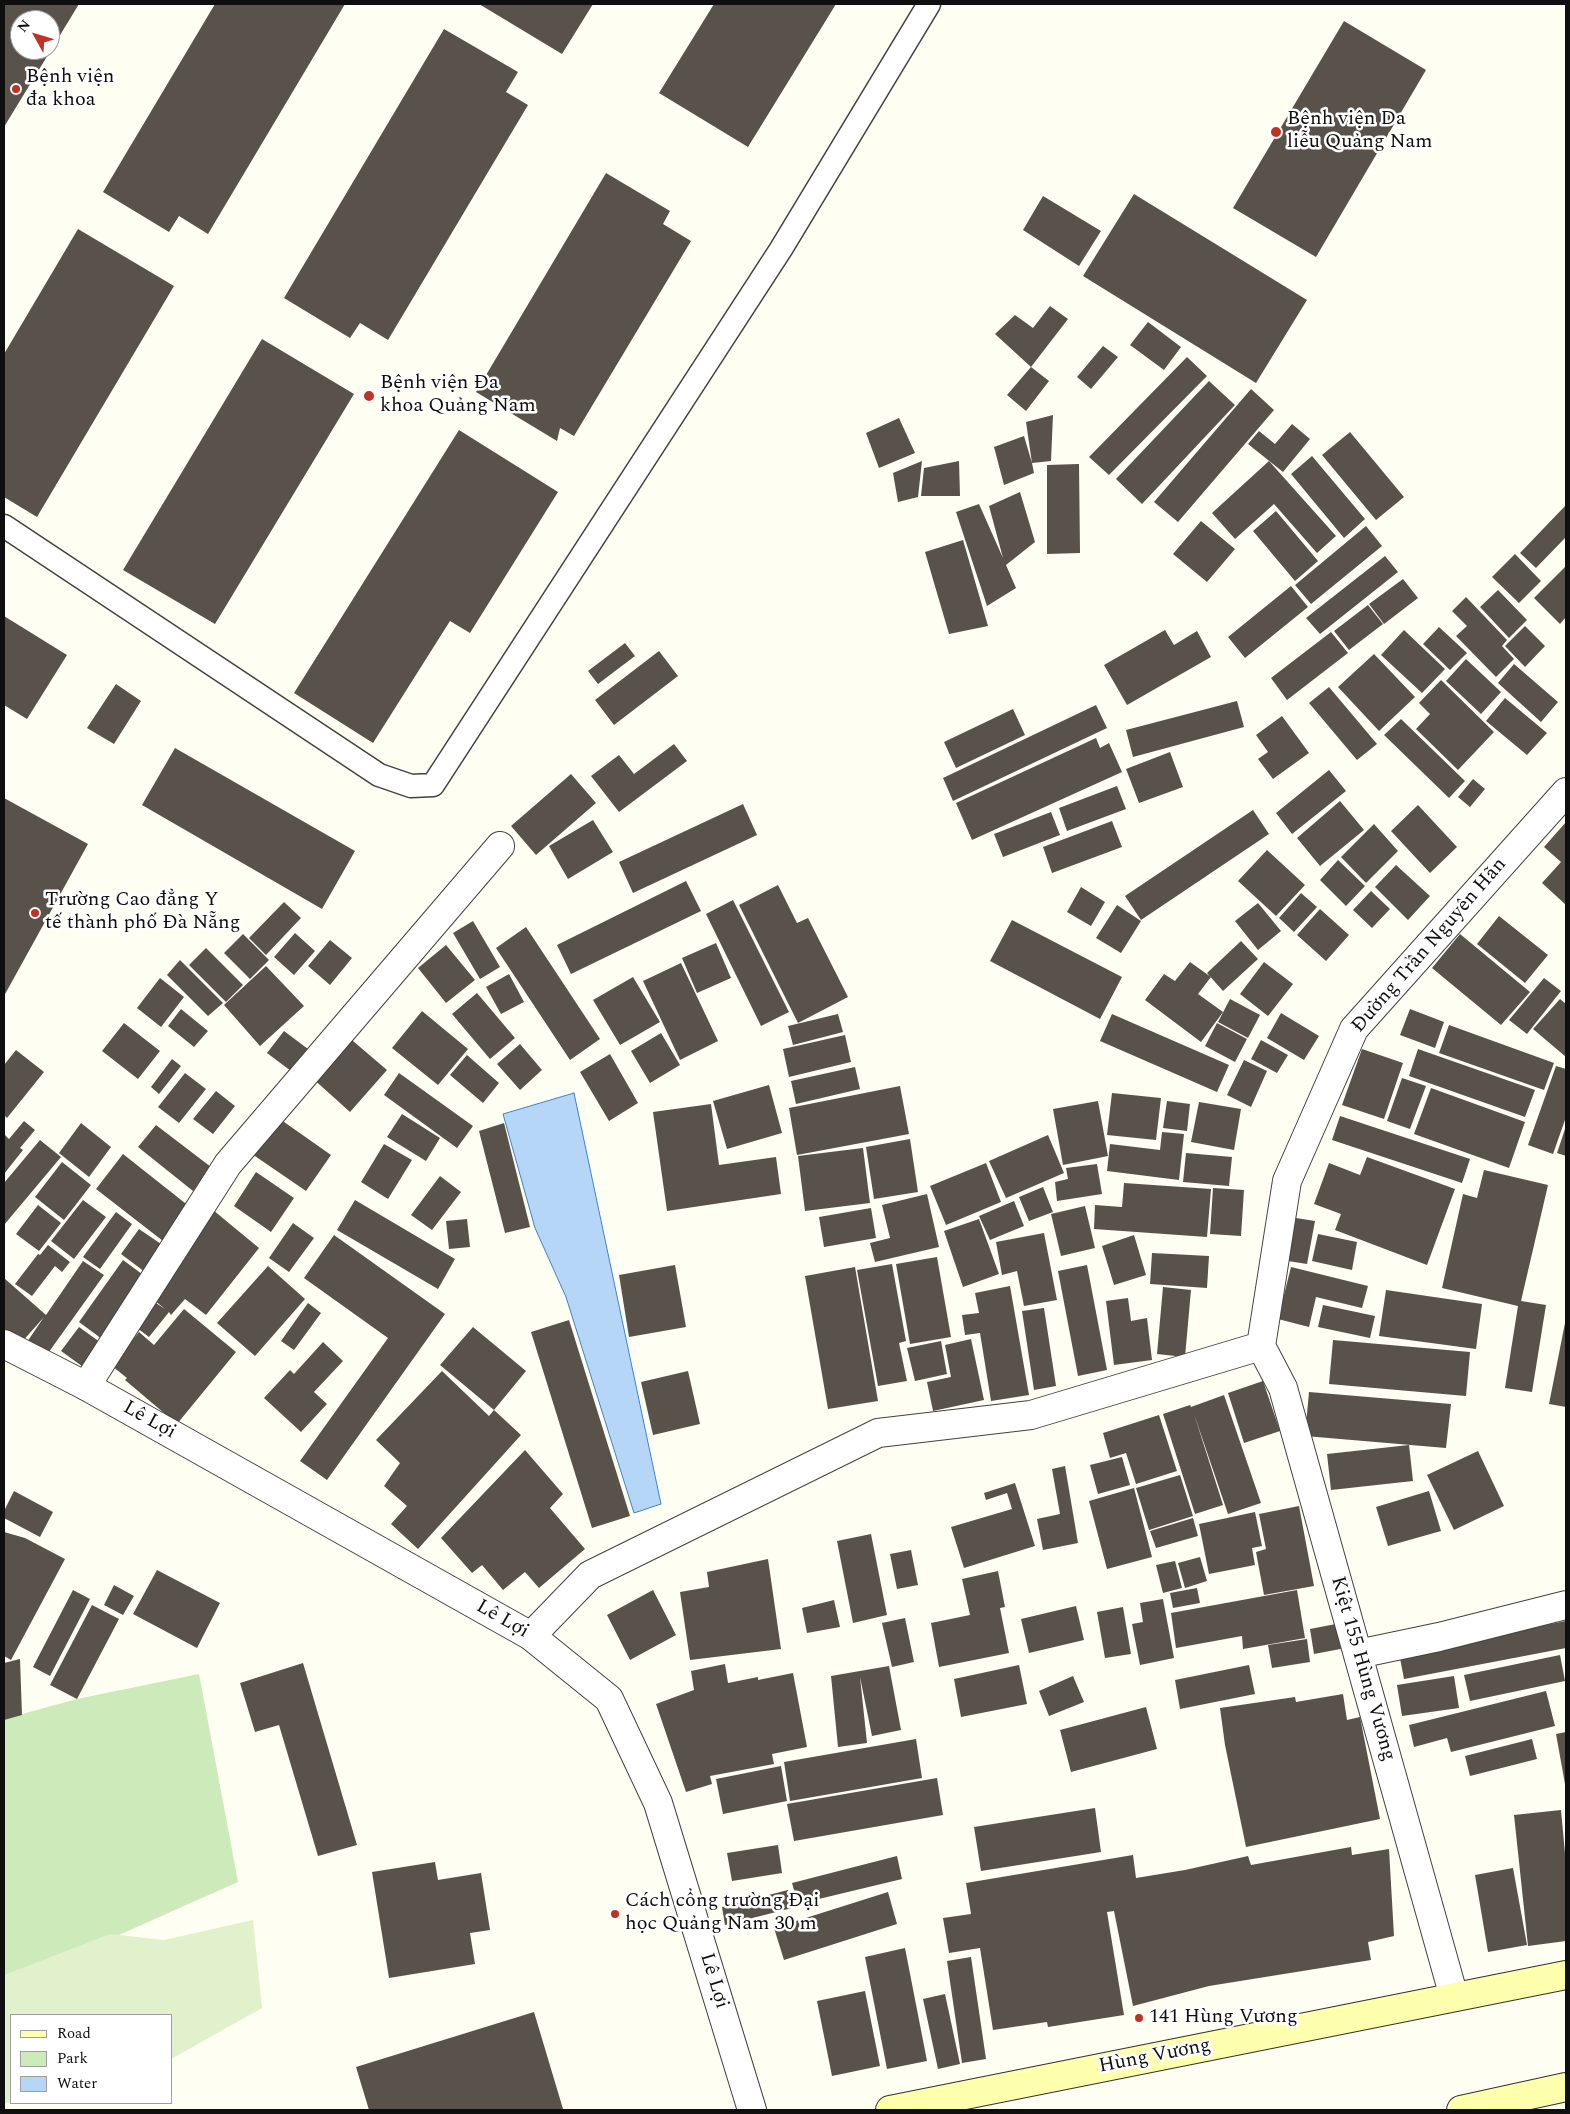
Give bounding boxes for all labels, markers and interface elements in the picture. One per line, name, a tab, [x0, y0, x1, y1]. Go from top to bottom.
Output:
north arrow	[10, 10, 60, 60]
text: N	[12, 15, 35, 37]
place label: Bệnh viện đa khoa	[26, 66, 114, 113]
marker: Bệnh viện đa khoa	[10, 83, 22, 95]
place label: Bệnh viện Da liễu Quảng Nam	[1287, 108, 1432, 155]
marker: Bệnh viện Da liễu Quảng Nam	[1269, 125, 1283, 139]
place label: Bệnh viện Đa khoa Quảng Nam	[380, 372, 536, 419]
marker: Bệnh viện Đa khoa Quảng Nam	[362, 389, 376, 403]
street label: Đường Trần Nguyên Hãn	[1347, 854, 1513, 1038]
place label: Trường Cao đẳng Y tế thành phố Đà Nẵng	[45, 889, 241, 936]
marker: Trường Cao đẳng Y tế thành phố Đà Nẵng	[29, 907, 41, 919]
street label: Lê Lợi	[118, 1397, 180, 1445]
street label: Kiệt 155 Hùng Vương	[1324, 1574, 1400, 1764]
street label: Lê Lợi	[471, 1595, 533, 1645]
place label: Cách cổng trường Đại học Quảng Nam 30 m	[625, 1890, 820, 1937]
marker: Cách cổng trường Đại học Quảng Nam 30 m	[609, 1908, 621, 1920]
street label: Lê Lợi	[693, 1950, 733, 2012]
place label: 141 Hùng Vương	[1149, 2006, 1298, 2030]
marker: 141 Hùng Vương	[1133, 2012, 1145, 2024]
legend	[10, 2014, 172, 2104]
text: Road	[57, 2022, 91, 2045]
street label: Hùng Vương	[1097, 2034, 1213, 2080]
text: Park	[57, 2047, 88, 2070]
text: Water	[57, 2072, 97, 2095]

